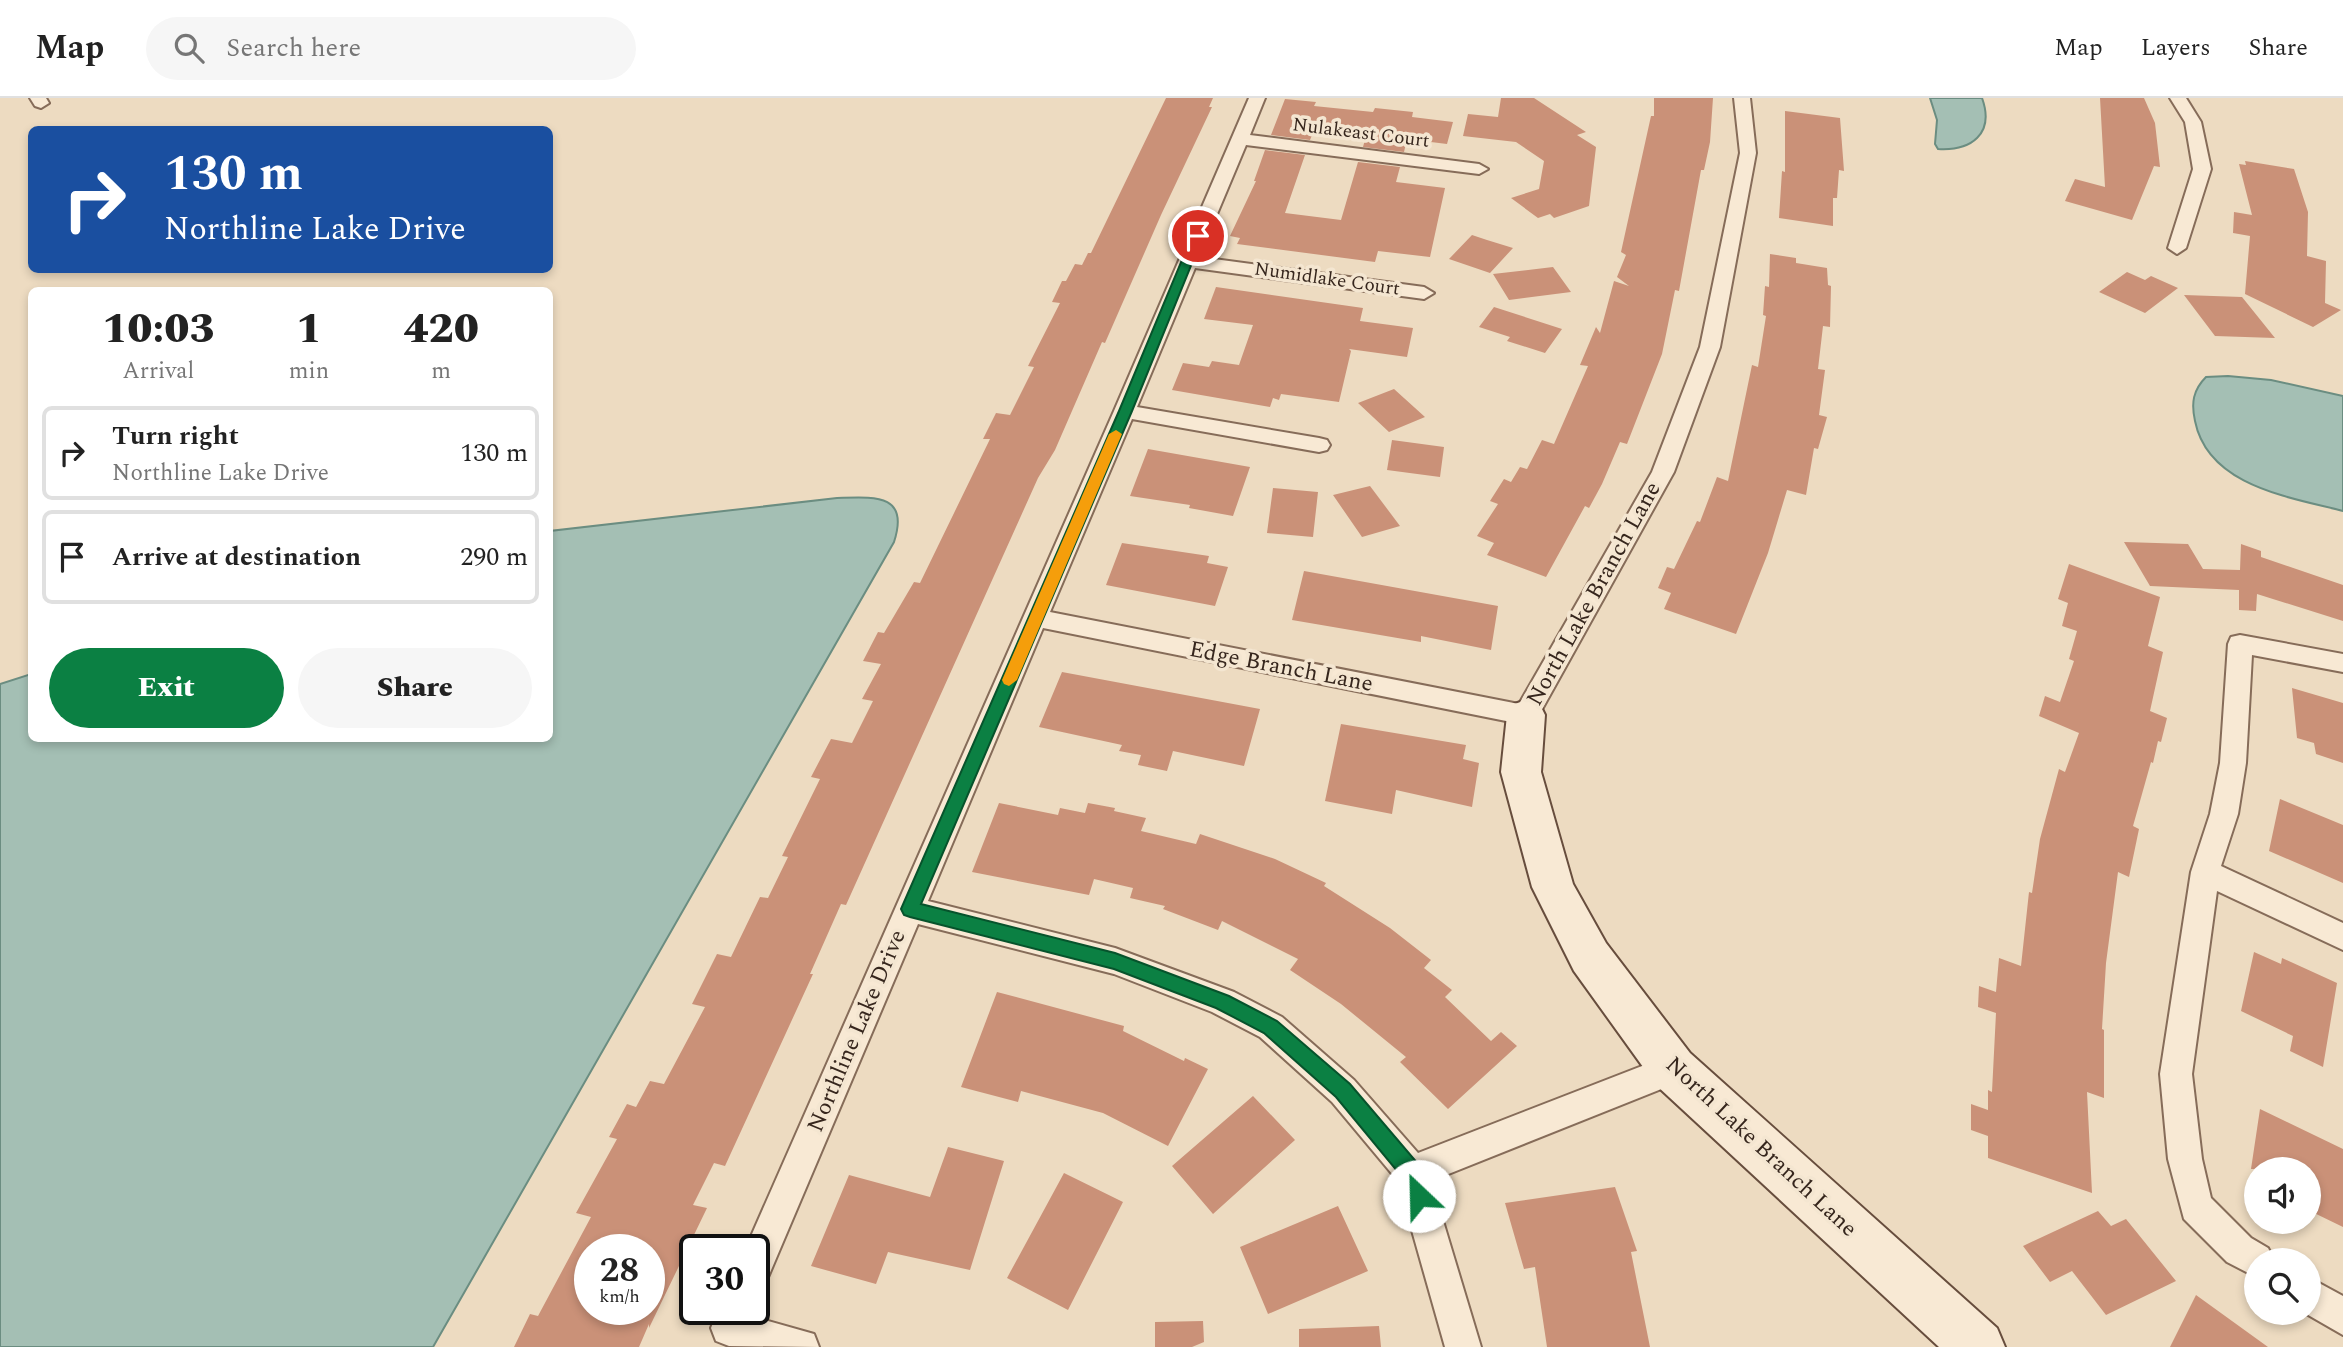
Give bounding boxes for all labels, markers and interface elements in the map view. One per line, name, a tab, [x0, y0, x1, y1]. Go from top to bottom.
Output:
search box	[146, 17, 636, 80]
text: Map	[35, 23, 104, 73]
text: Search here	[226, 28, 361, 68]
icon: search	[170, 29, 208, 67]
text: Map	[2054, 30, 2103, 66]
text: Layers	[2141, 30, 2211, 66]
text: Share	[2249, 30, 2308, 66]
street label: Nulakeast Court	[1291, 110, 1431, 156]
text: 130 m	[164, 137, 303, 212]
icon: right	[49, 154, 140, 245]
text: Northline Lake Drive	[164, 205, 466, 254]
pin	[1168, 206, 1228, 266]
icon: arrive	[1179, 217, 1217, 255]
street label: Numidlake Court	[1252, 254, 1402, 304]
text: 10:03	[102, 298, 215, 361]
text: 1	[296, 298, 322, 361]
text: 420	[403, 298, 479, 361]
text: Arrival	[123, 354, 194, 389]
text: min	[289, 354, 329, 389]
text: m	[431, 354, 451, 389]
text: Turn right	[112, 416, 239, 456]
text: 130 m	[460, 433, 528, 473]
icon: right	[53, 434, 91, 472]
text: Northline Lake Drive	[112, 456, 329, 491]
street label: North Lake Branch Lane	[1518, 475, 1670, 713]
text: Arrive at destination	[112, 537, 361, 577]
text: 290 m	[460, 537, 528, 577]
icon: arrive	[53, 538, 91, 576]
street label: Edge Branch Lane	[1186, 632, 1376, 702]
button: Exit	[49, 648, 284, 728]
button: Share	[298, 648, 532, 728]
street label: Northline Lake Drive	[799, 924, 915, 1138]
street label: North Lake Branch Lane	[1657, 1048, 1865, 1246]
map controls	[2244, 1157, 2321, 1325]
button: sound	[2244, 1157, 2321, 1234]
position arrow	[1382, 1159, 1456, 1233]
speed limit sign: 30	[679, 1234, 770, 1325]
text: 28	[600, 1244, 639, 1297]
button: search	[2244, 1248, 2321, 1325]
text: km/h	[599, 1283, 640, 1310]

